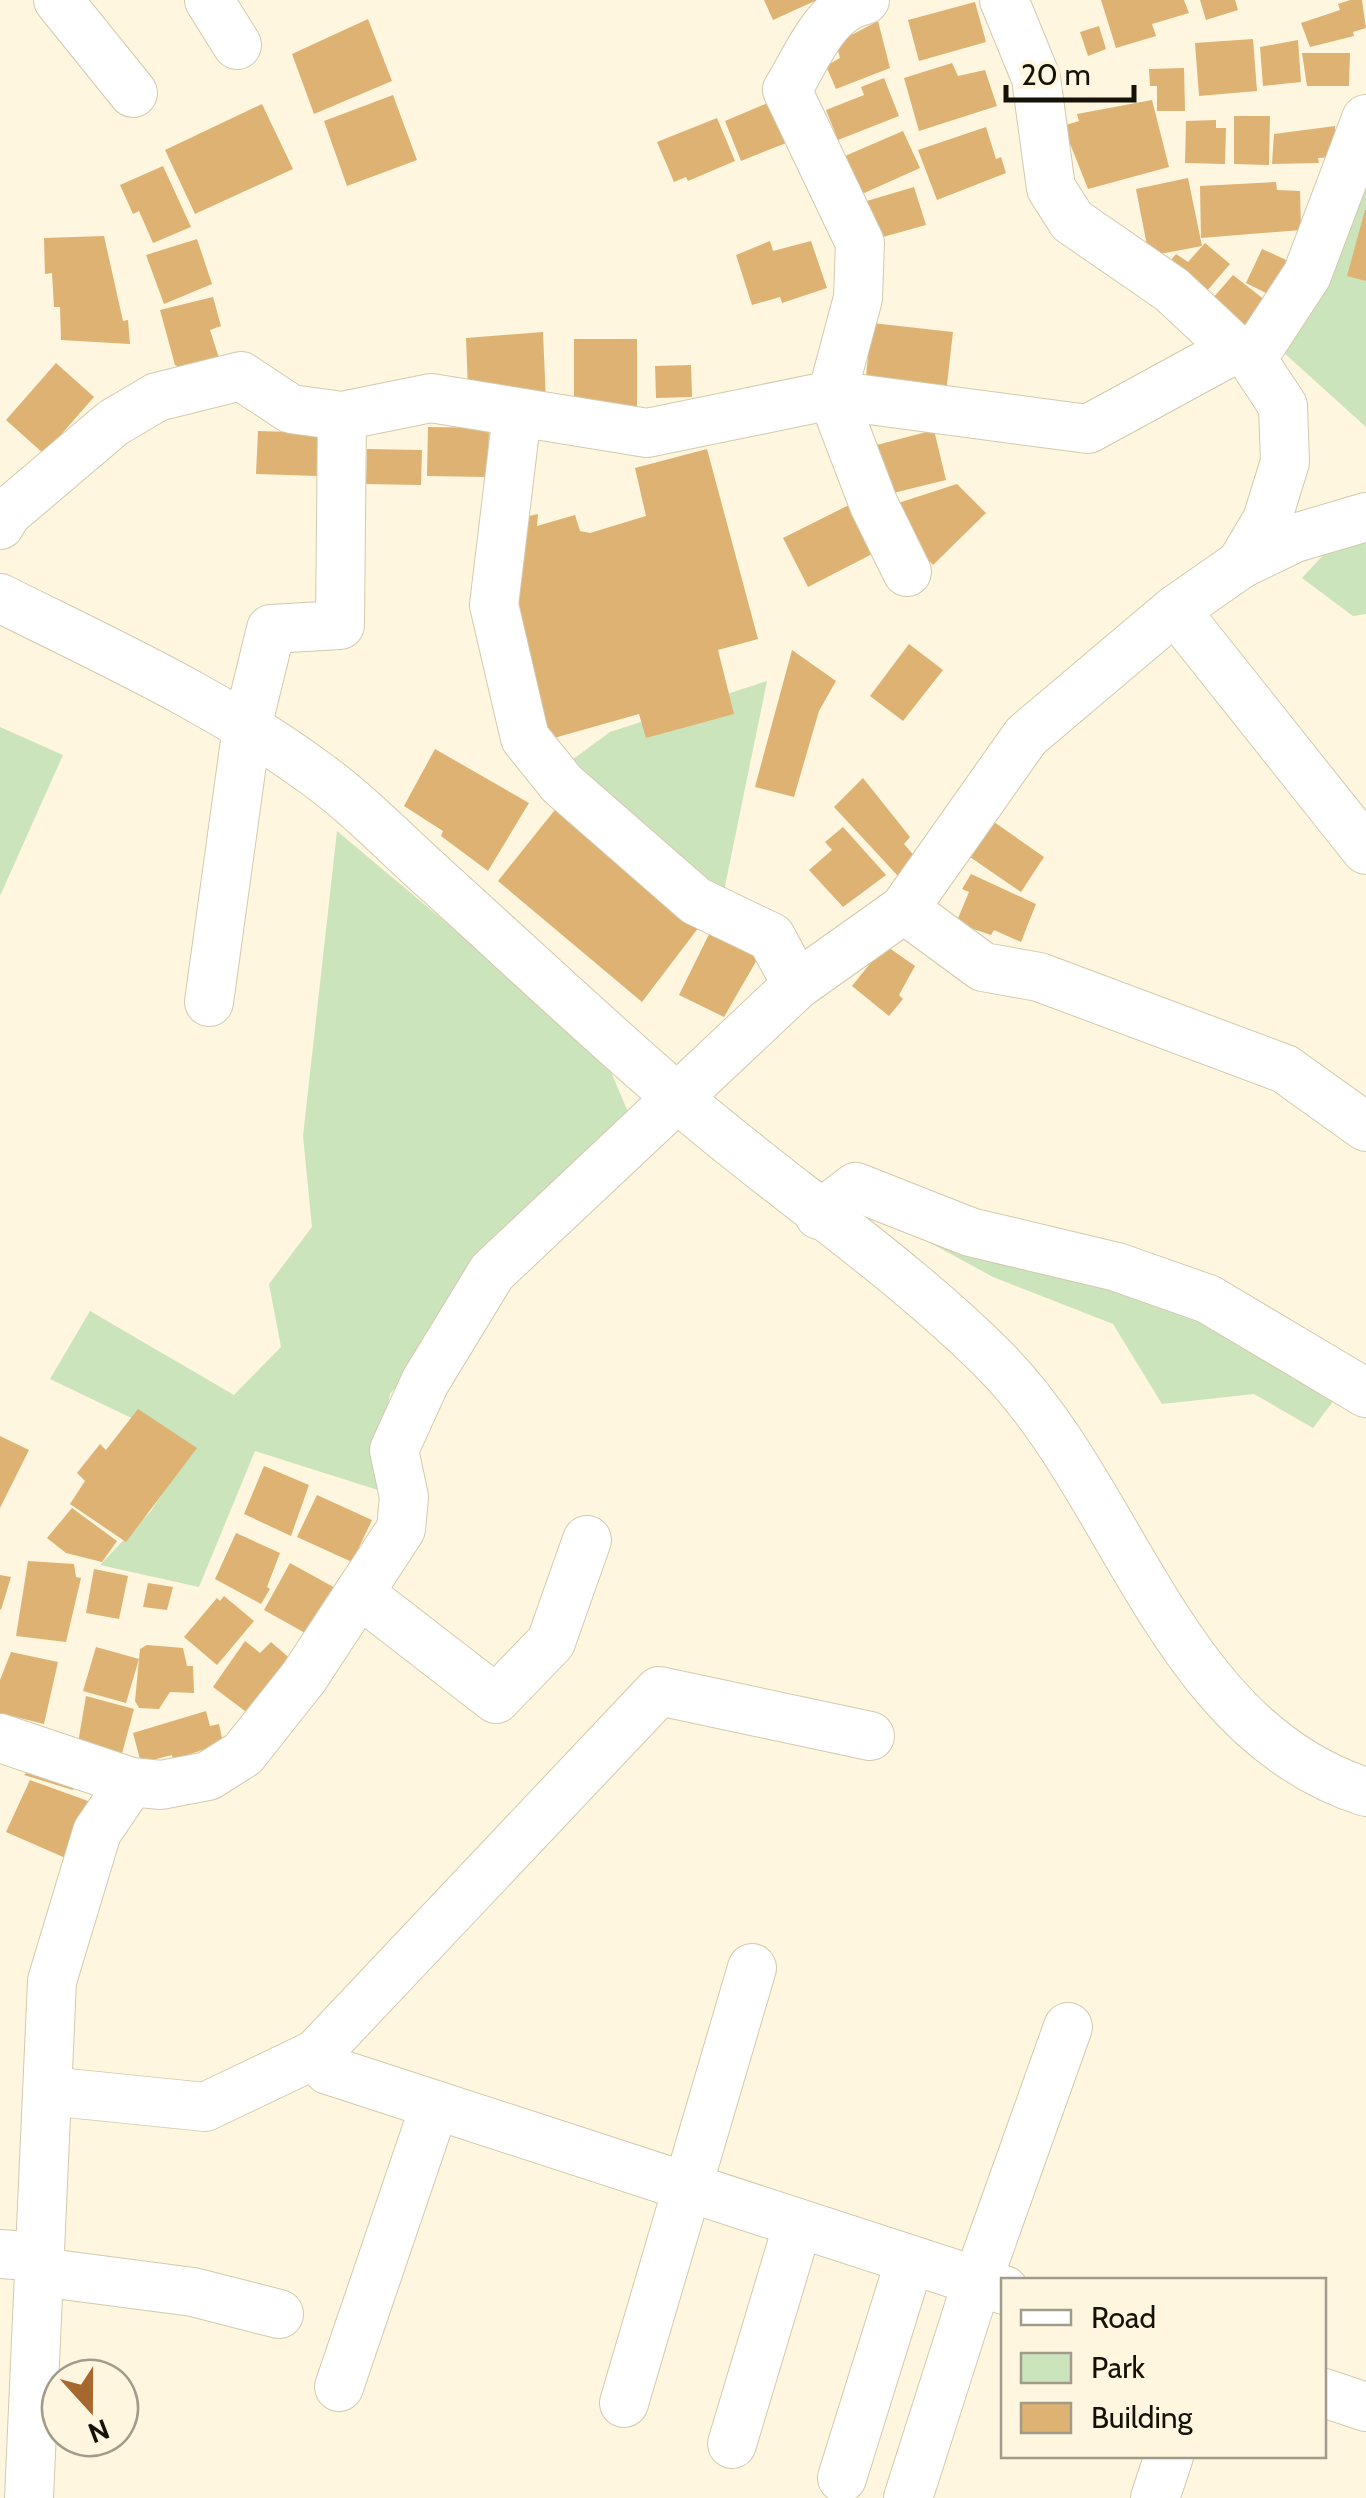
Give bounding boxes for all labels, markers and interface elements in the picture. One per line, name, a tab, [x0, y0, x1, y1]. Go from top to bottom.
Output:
scale bar	[1006, 40, 1134, 102]
text: 20 m	[1021, 56, 1091, 93]
legend	[1001, 2278, 1326, 2458]
text: Road	[1091, 2299, 1156, 2336]
text: Park	[1091, 2349, 1146, 2386]
north arrow	[40, 2358, 140, 2458]
text: Building	[1091, 2399, 1194, 2436]
text: N	[84, 2412, 114, 2451]

